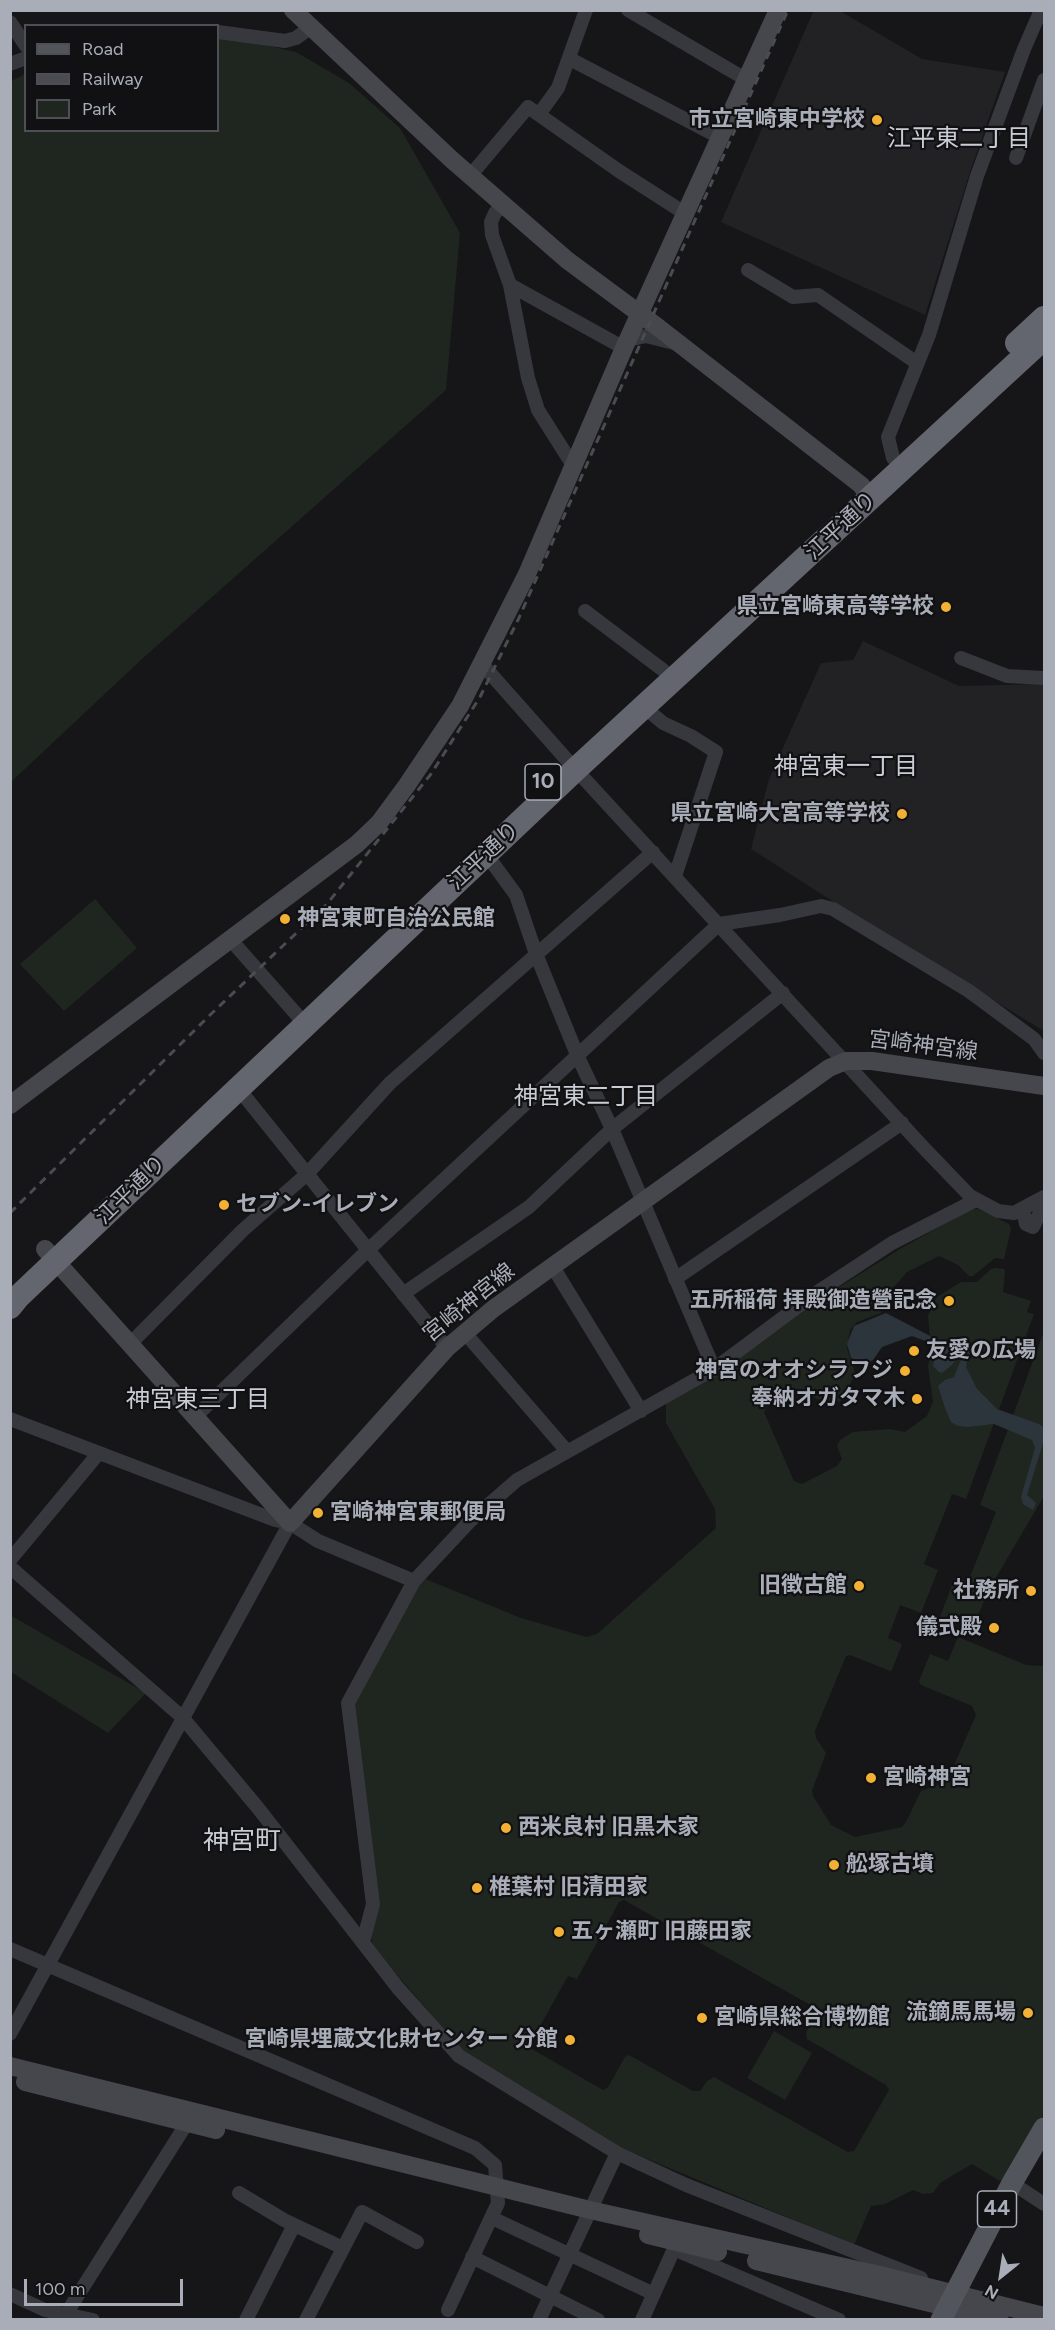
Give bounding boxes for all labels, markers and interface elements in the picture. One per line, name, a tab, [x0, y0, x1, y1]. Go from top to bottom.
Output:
legend	[24, 24, 219, 132]
text: Road	[82, 38, 123, 60]
text: Railway	[82, 68, 143, 90]
text: Park	[82, 98, 116, 120]
place label: 市立宮崎東中学校	[689, 107, 865, 133]
marker: 市立宮崎東中学校	[870, 113, 884, 127]
district label: 江平東二丁目	[887, 125, 1031, 153]
street label: 江平通り	[800, 486, 882, 566]
place label: 県立宮崎東高等学校	[736, 594, 934, 620]
marker: 県立宮崎東高等学校	[939, 600, 953, 614]
district label: 神宮東一丁目	[774, 753, 918, 781]
road number: 10	[525, 764, 561, 800]
place label: 県立宮崎大宮高等学校	[670, 801, 890, 827]
marker: 県立宮崎大宮高等学校	[895, 807, 909, 821]
street label: 江平通り	[443, 816, 525, 896]
place label: 神宮東町自治公民館	[297, 906, 495, 932]
marker: 神宮東町自治公民館	[278, 912, 292, 926]
street label: 宮崎神宮線	[867, 1026, 979, 1066]
district label: 神宮東二丁目	[514, 1083, 658, 1111]
street label: 江平通り	[90, 1150, 172, 1230]
place label: セブン-イレブン	[236, 1192, 399, 1218]
marker: セブン-イレブン	[217, 1198, 231, 1212]
street label: 宮崎神宮線	[418, 1258, 520, 1348]
place label: 五所稲荷 拝殿御造營記念	[690, 1288, 937, 1314]
marker: 五所稲荷 拝殿御造營記念	[942, 1294, 956, 1308]
place label: 友愛の広場	[926, 1338, 1036, 1364]
marker: 友愛の広場	[907, 1344, 921, 1358]
place label: 神宮のオオシラフジ	[695, 1358, 893, 1384]
marker: 神宮のオオシラフジ	[898, 1364, 912, 1378]
district label: 神宮東三丁目	[126, 1386, 270, 1414]
place label: 奉納オガタマ木	[751, 1386, 905, 1412]
marker: 奉納オガタマ木	[910, 1392, 924, 1406]
place label: 宮崎神宮東郵便局	[330, 1500, 506, 1526]
marker: 宮崎神宮東郵便局	[311, 1506, 325, 1520]
place label: 旧徴古館	[759, 1573, 847, 1599]
place label: 社務所	[953, 1578, 1019, 1604]
marker: 旧徴古館	[852, 1579, 866, 1593]
marker: 社務所	[1024, 1584, 1038, 1598]
place label: 儀式殿	[916, 1615, 982, 1641]
marker: 儀式殿	[987, 1621, 1001, 1635]
place label: 宮崎神宮	[883, 1765, 971, 1791]
marker: 宮崎神宮	[864, 1771, 878, 1785]
place label: 西米良村 旧黒木家	[518, 1815, 699, 1841]
marker: 西米良村 旧黒木家	[499, 1821, 513, 1835]
district label: 神宮町	[203, 1825, 281, 1857]
place label: 舩塚古墳	[846, 1852, 934, 1878]
marker: 舩塚古墳	[827, 1858, 841, 1872]
place label: 椎葉村 旧清田家	[489, 1875, 648, 1901]
marker: 椎葉村 旧清田家	[470, 1881, 484, 1895]
place label: 五ヶ瀬町 旧藤田家	[571, 1919, 752, 1945]
marker: 五ヶ瀬町 旧藤田家	[552, 1925, 566, 1939]
place label: 流鏑馬馬場	[906, 2000, 1016, 2026]
place label: 宮崎県総合博物館	[714, 2005, 890, 2031]
marker: 流鏑馬馬場	[1021, 2006, 1035, 2020]
marker: 宮崎県総合博物館	[695, 2011, 709, 2025]
place label: 宮崎県埋蔵文化財センター 分館	[245, 2027, 558, 2053]
marker: 宮崎県埋蔵文化財センター 分館	[563, 2033, 577, 2047]
road number: 44	[978, 2191, 1016, 2227]
north arrow	[971, 2246, 1031, 2306]
scale bar	[27, 2267, 186, 2305]
text: 100 m	[35, 2278, 85, 2300]
text: N	[982, 2281, 1002, 2303]

